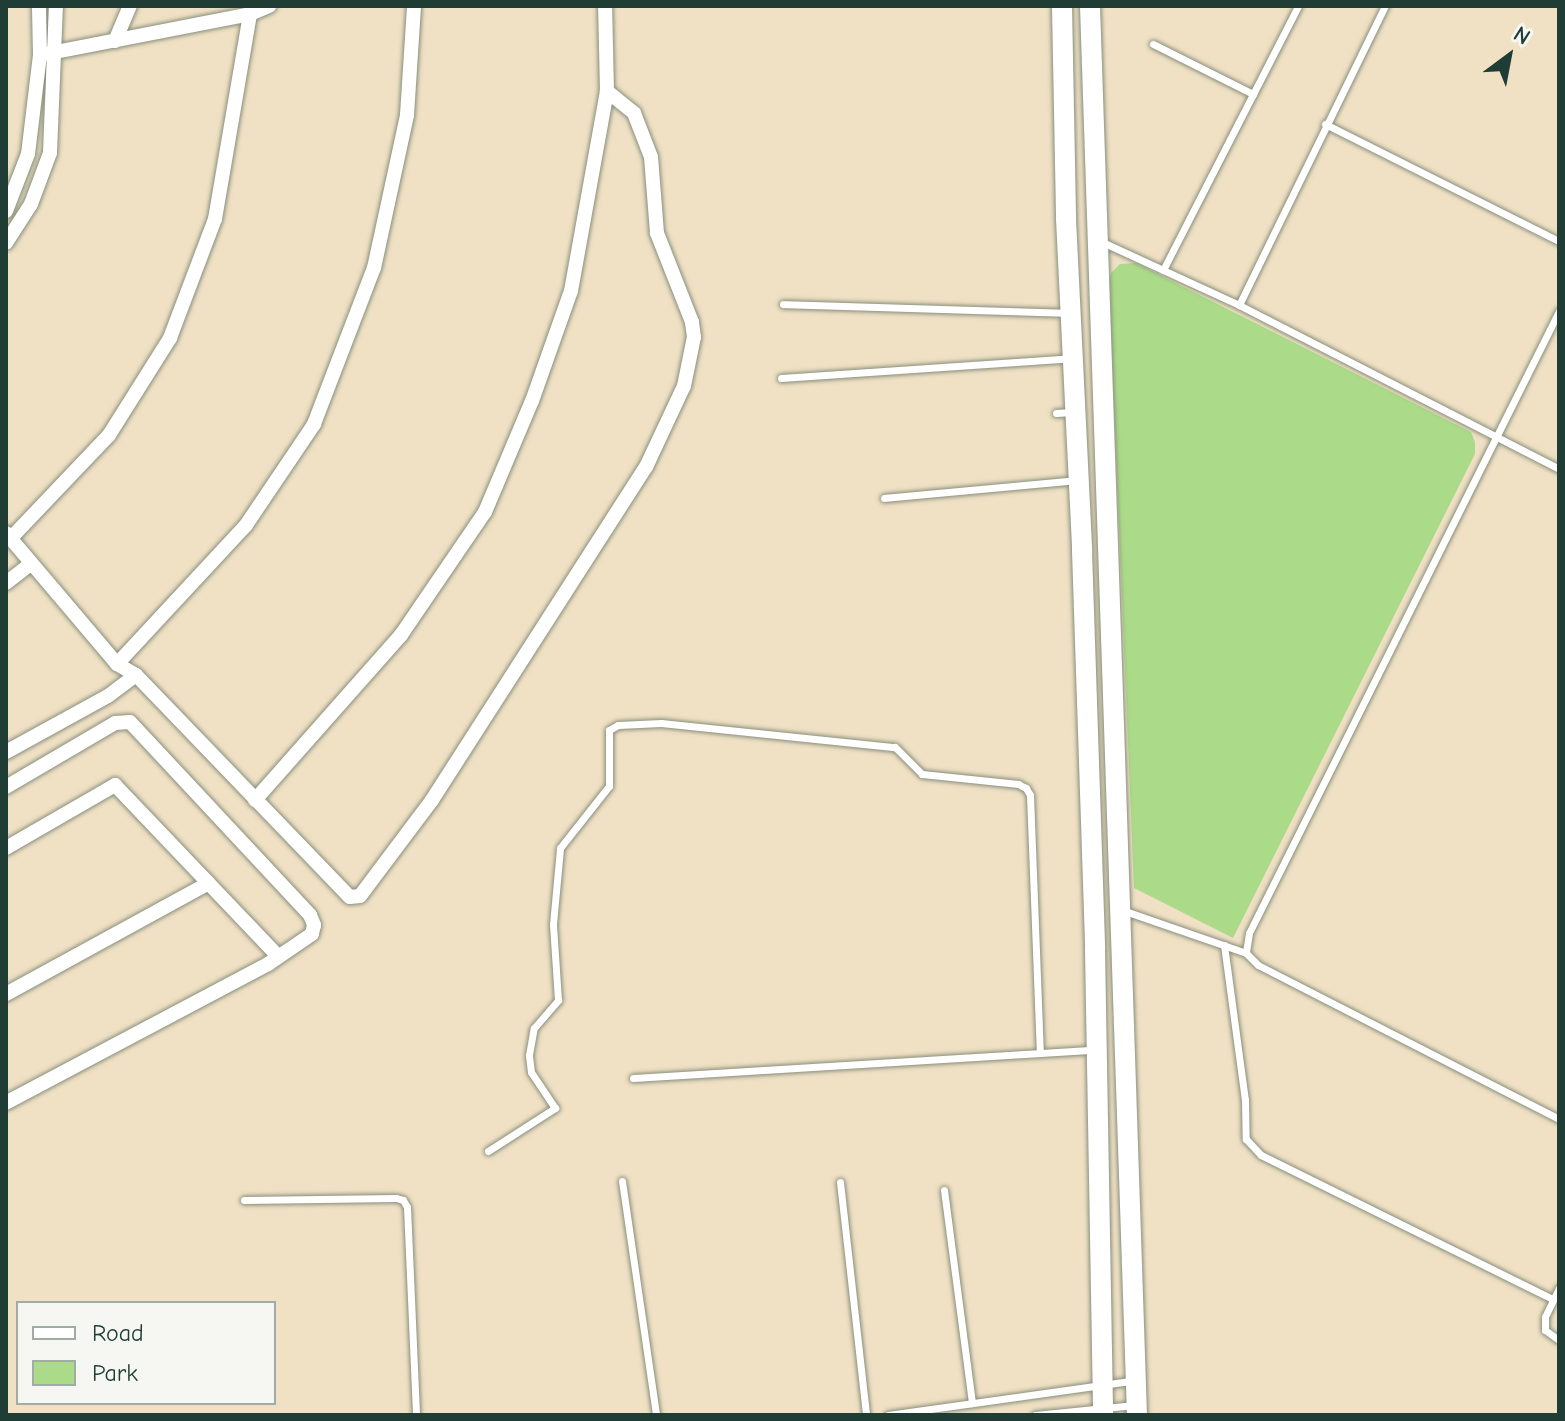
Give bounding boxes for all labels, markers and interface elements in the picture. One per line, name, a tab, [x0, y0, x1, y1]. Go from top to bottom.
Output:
north arrow	[1469, 16, 1549, 96]
text: N	[1509, 21, 1535, 50]
legend	[16, 1301, 276, 1405]
text: Road	[92, 1319, 144, 1347]
text: Park	[92, 1359, 138, 1387]

